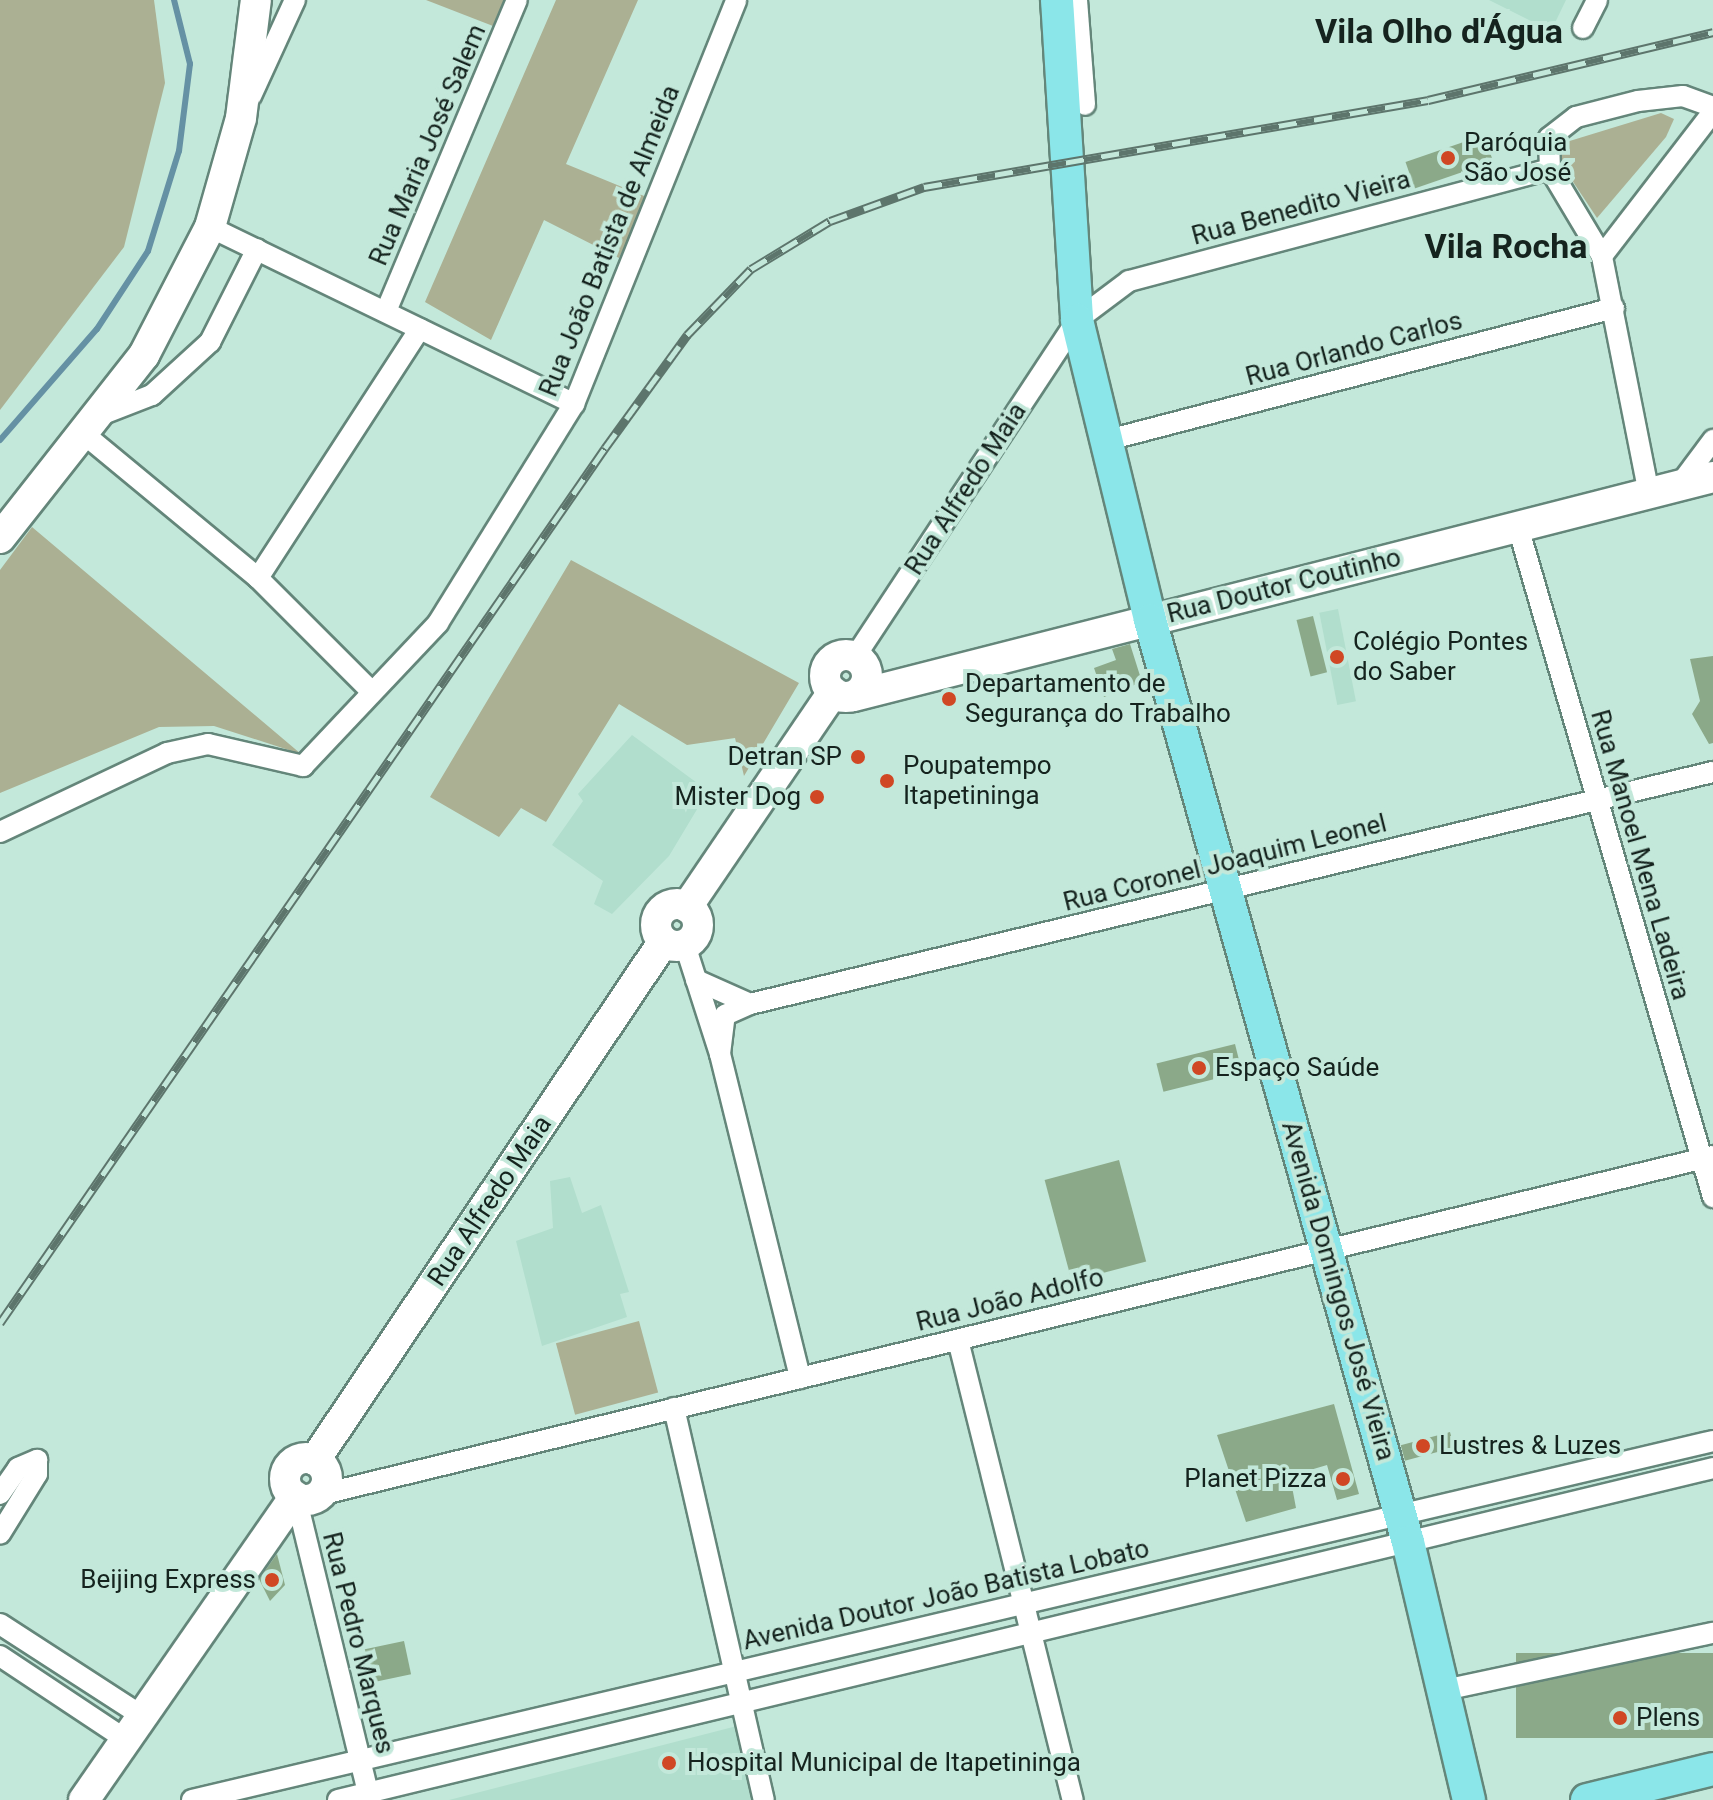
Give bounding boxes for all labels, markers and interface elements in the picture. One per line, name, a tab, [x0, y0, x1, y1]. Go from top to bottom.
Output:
district label: Vila Olho d'Água	[1315, 12, 1563, 52]
street label: Rua Maria José Salem	[363, 20, 493, 270]
street label: Rua João Batista de Almeida	[533, 81, 687, 401]
place label: Paróquia São José	[1464, 127, 1571, 188]
marker: Paróquia São José	[1439, 149, 1457, 167]
street label: Rua Benedito Vieira	[1188, 164, 1414, 252]
district label: Vila Rocha	[1425, 227, 1587, 267]
street label: Rua Orlando Carlos	[1242, 305, 1466, 393]
street label: Rua Alfredo Maia	[899, 397, 1033, 581]
street label: Rua Doutor Coutinho	[1164, 542, 1404, 630]
place label: Colégio Pontes do Saber	[1353, 626, 1528, 688]
marker: Colégio Pontes do Saber	[1328, 648, 1346, 666]
place label: Departamento de Segurança do Trabalho	[965, 668, 1231, 730]
marker: Departamento de Segurança do Trabalho	[940, 690, 958, 708]
street label: Rua Manoel Mena Ladeira	[1584, 706, 1696, 1004]
place label: Detran SP	[728, 741, 842, 773]
marker: Detran SP	[849, 748, 867, 766]
place label: Poupatempo Itapetininga	[903, 750, 1052, 812]
marker: Poupatempo Itapetininga	[878, 772, 896, 790]
place label: Mister Dog	[675, 781, 801, 813]
marker: Mister Dog	[808, 788, 826, 806]
street label: Rua Coronel Joaquim Leonel	[1060, 808, 1390, 918]
place label: Espaço Saúde	[1215, 1052, 1379, 1084]
marker: Espaço Saúde	[1190, 1059, 1208, 1077]
street label: Rua Alfredo Maia	[421, 1110, 559, 1292]
street label: Avenida Domingos José Vieira	[1275, 1118, 1401, 1464]
street label: Rua João Adolfo	[913, 1262, 1107, 1338]
place label: Lustres & Luzes	[1439, 1430, 1621, 1462]
marker: Lustres & Luzes	[1414, 1437, 1432, 1455]
place label: Planet Pizza	[1184, 1463, 1327, 1495]
marker: Planet Pizza	[1334, 1470, 1352, 1488]
street label: Rua Pedro Marques	[315, 1529, 401, 1757]
street label: Avenida Doutor João Batista Lobato	[740, 1533, 1152, 1657]
place label: Beijing Express	[80, 1564, 256, 1596]
marker: Beijing Express	[263, 1571, 281, 1589]
place label: Plens	[1636, 1702, 1700, 1734]
marker: Plens	[1611, 1709, 1629, 1727]
place label: Hospital Municipal de Itapetininga	[687, 1747, 1081, 1779]
marker: Hospital Municipal de Itapetininga	[658, 1752, 680, 1774]

